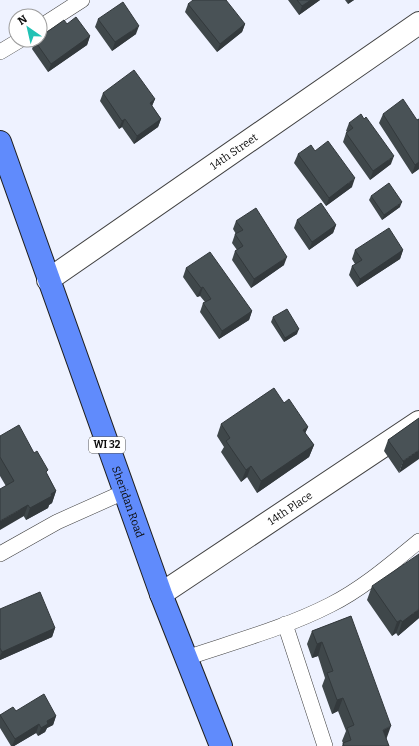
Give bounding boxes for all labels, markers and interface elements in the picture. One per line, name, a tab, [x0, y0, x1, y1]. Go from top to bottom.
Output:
north arrow	[8, 8, 48, 48]
text: N	[16, 12, 30, 28]
street label: 14th Street	[207, 130, 260, 172]
road number: WI 32	[89, 437, 125, 453]
street label: Sheridan Road	[109, 464, 147, 540]
street label: 14th Place	[265, 489, 315, 528]

